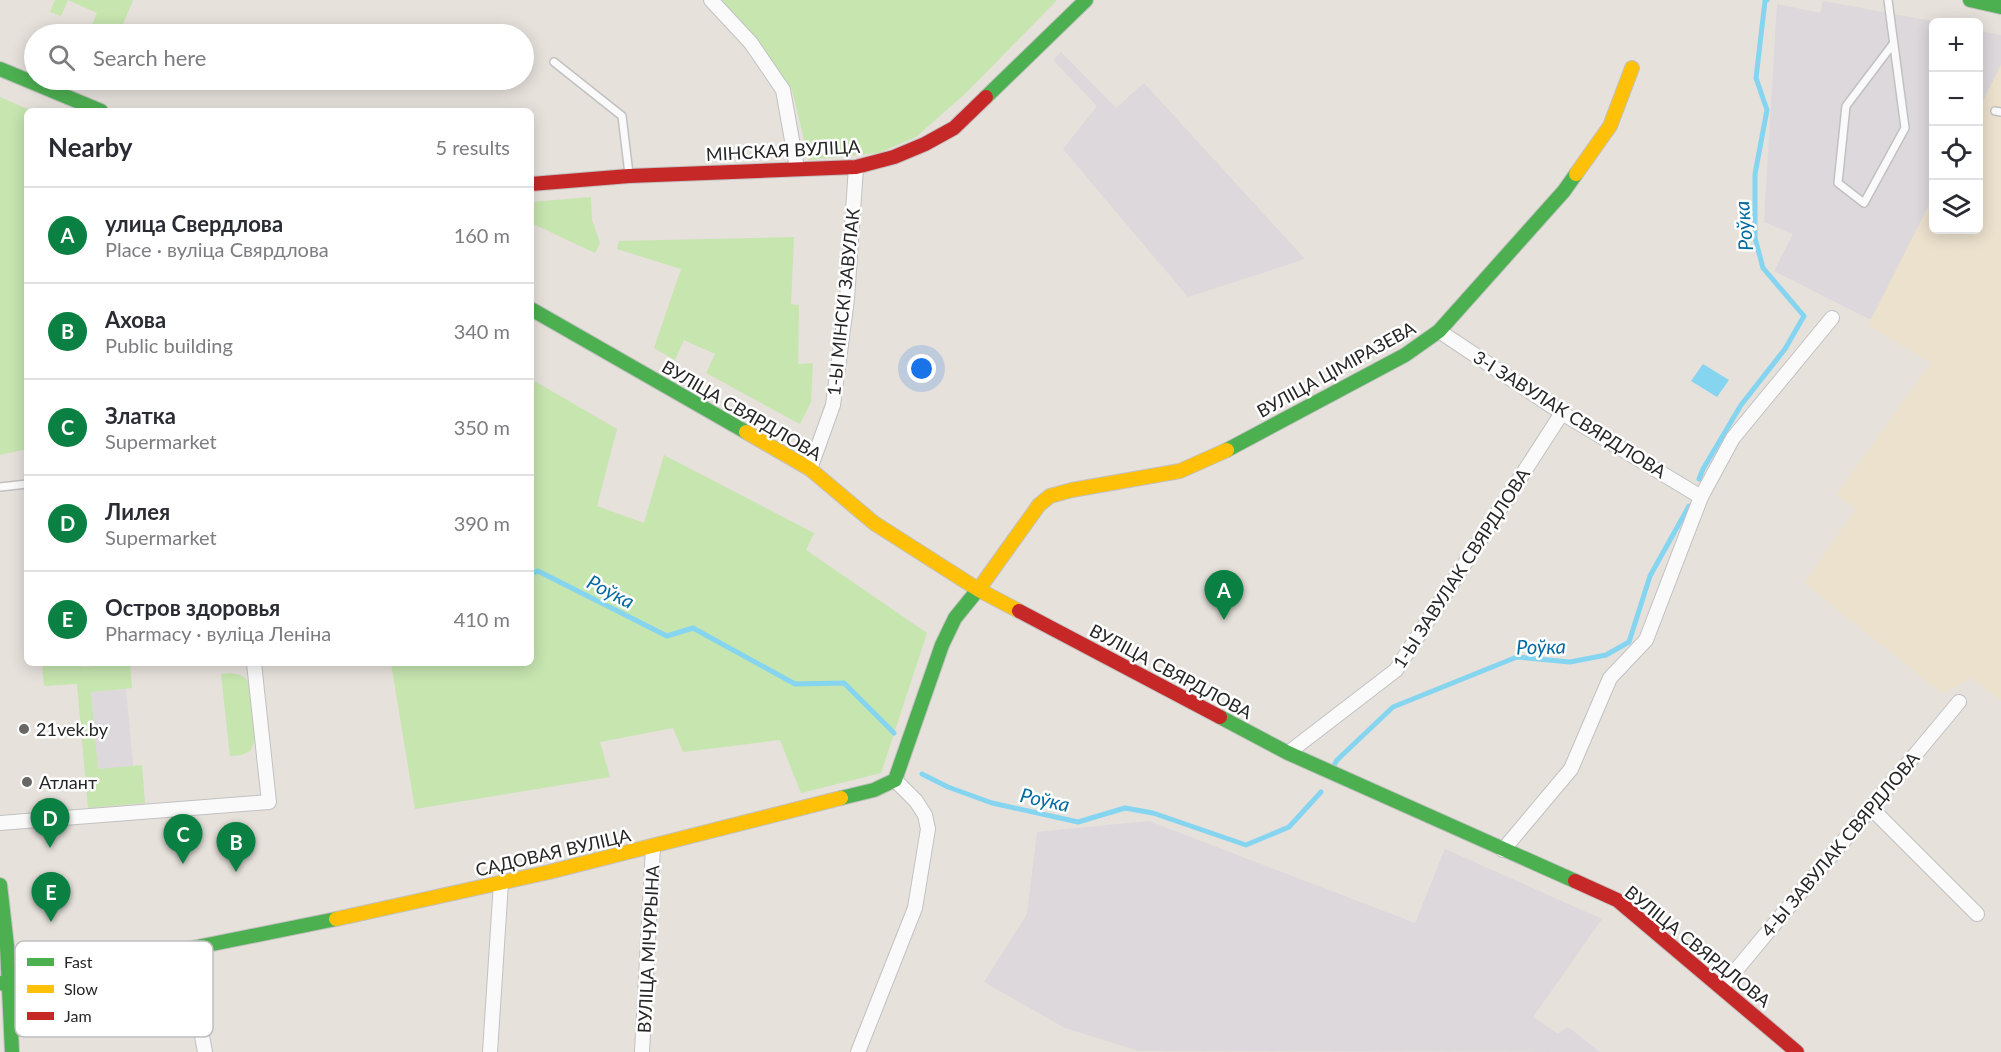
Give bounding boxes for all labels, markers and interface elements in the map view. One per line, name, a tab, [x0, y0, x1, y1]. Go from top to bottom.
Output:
map controls	[1929, 18, 1983, 234]
button: +	[1929, 18, 1983, 72]
search box	[24, 24, 534, 90]
icon: search	[45, 41, 78, 74]
text: Search here	[93, 44, 206, 71]
button: −	[1929, 72, 1983, 126]
button: locate	[1929, 126, 1983, 180]
text: Nearby	[48, 131, 133, 163]
text: 5 results	[435, 135, 510, 159]
street label: МІНСКАЯ ВУЛІЦА	[705, 135, 861, 165]
button: layers	[1929, 180, 1983, 234]
water label: Роўка	[1729, 200, 1757, 252]
street label: 1-Ы МІНСКІ ЗАВУЛАК	[822, 207, 864, 397]
text: улица Свердлова	[105, 210, 283, 237]
text: A	[61, 223, 74, 247]
text: 160 m	[454, 223, 510, 247]
text: Place · вуліца Свярдлова	[105, 237, 329, 261]
text: Ахова	[105, 306, 166, 333]
street label: ВУЛІЦА ЦІМІРАЗЕВА	[1253, 316, 1420, 422]
text: B	[61, 319, 74, 343]
text: 340 m	[454, 319, 510, 343]
text: Public building	[105, 333, 233, 357]
street label: 3-І ЗАВУЛАК СВЯРДЛОВА	[1470, 346, 1671, 483]
your location	[907, 354, 936, 383]
street label: ВУЛІЦА СВЯРДЛОВА	[658, 355, 827, 465]
text: Златка	[105, 402, 176, 429]
text: C	[61, 415, 74, 439]
text: 350 m	[454, 415, 510, 439]
text: Supermarket	[105, 429, 217, 453]
street label: 1-Ы ЗАВУЛАК СВЯРДЛОВА	[1388, 463, 1534, 672]
text: Лилея	[105, 498, 170, 525]
text: D	[60, 511, 75, 535]
text: 390 m	[454, 511, 510, 535]
text: Supermarket	[105, 525, 217, 549]
water label: Роўка	[583, 569, 639, 613]
pin: A	[1204, 570, 1244, 620]
text: Остров здоровья	[105, 594, 280, 621]
text: E	[62, 607, 73, 631]
text: 410 m	[454, 607, 510, 631]
street label: ВУЛІЦА СВЯРДЛОВА	[1086, 619, 1257, 724]
text: Pharmacy · вуліца Леніна	[105, 621, 331, 645]
water label: Роўка	[1516, 634, 1566, 658]
place label: 21vek.by	[36, 718, 109, 740]
marker: 21vek.by	[17, 722, 31, 736]
street label: 4-Ы ЗАВУЛАК СВЯРДЛОВА	[1756, 747, 1924, 941]
place label: Атлант	[39, 771, 97, 793]
marker: Атлант	[20, 775, 34, 789]
water label: Роўка	[1018, 782, 1072, 816]
pin: D	[31, 798, 70, 848]
pin: C	[164, 814, 202, 864]
pin: B	[216, 822, 256, 872]
street label: САДОВАЯ ВУЛІЦА	[473, 823, 634, 881]
street label: ВУЛІЦА МІЧУРЫНА	[633, 864, 663, 1034]
pin: E	[32, 872, 70, 922]
street label: ВУЛІЦА СВЯРДЛОВА	[1621, 881, 1776, 1012]
legend	[15, 941, 213, 1037]
text: Fast	[64, 952, 93, 971]
text: Slow	[64, 979, 98, 998]
text: Jam	[64, 1006, 92, 1025]

